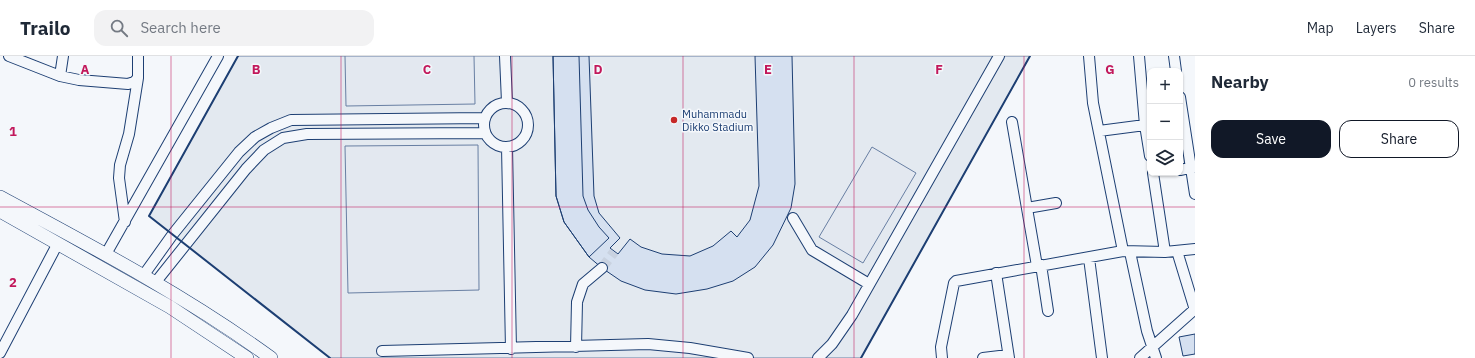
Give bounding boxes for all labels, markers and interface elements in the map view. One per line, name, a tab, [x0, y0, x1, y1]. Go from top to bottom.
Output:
search box	[94, 10, 374, 46]
text: Trailo	[20, 16, 70, 40]
icon: search	[108, 17, 130, 39]
text: Search here	[140, 18, 221, 37]
text: Map	[1307, 19, 1334, 37]
text: Layers	[1356, 19, 1397, 37]
text: Share	[1419, 19, 1455, 37]
text: A	[81, 61, 90, 78]
text: B	[252, 61, 261, 78]
text: C	[423, 61, 432, 78]
text: D	[593, 61, 603, 78]
text: E	[764, 61, 772, 78]
text: F	[935, 61, 943, 78]
text: G	[1105, 61, 1115, 78]
map controls	[1147, 68, 1183, 176]
button: +	[1147, 68, 1183, 104]
text: Nearby	[1211, 71, 1269, 93]
text: 0 results	[1408, 74, 1459, 91]
button: −	[1147, 104, 1183, 140]
place label: Muhammadu Dikko Stadium	[682, 107, 753, 134]
marker: Muhammadu Dikko Stadium	[669, 115, 679, 125]
button: Save	[1211, 120, 1331, 158]
button: Share	[1339, 120, 1459, 158]
text: 1	[9, 123, 17, 140]
button: layers	[1147, 140, 1183, 176]
text: 2	[9, 274, 17, 291]

